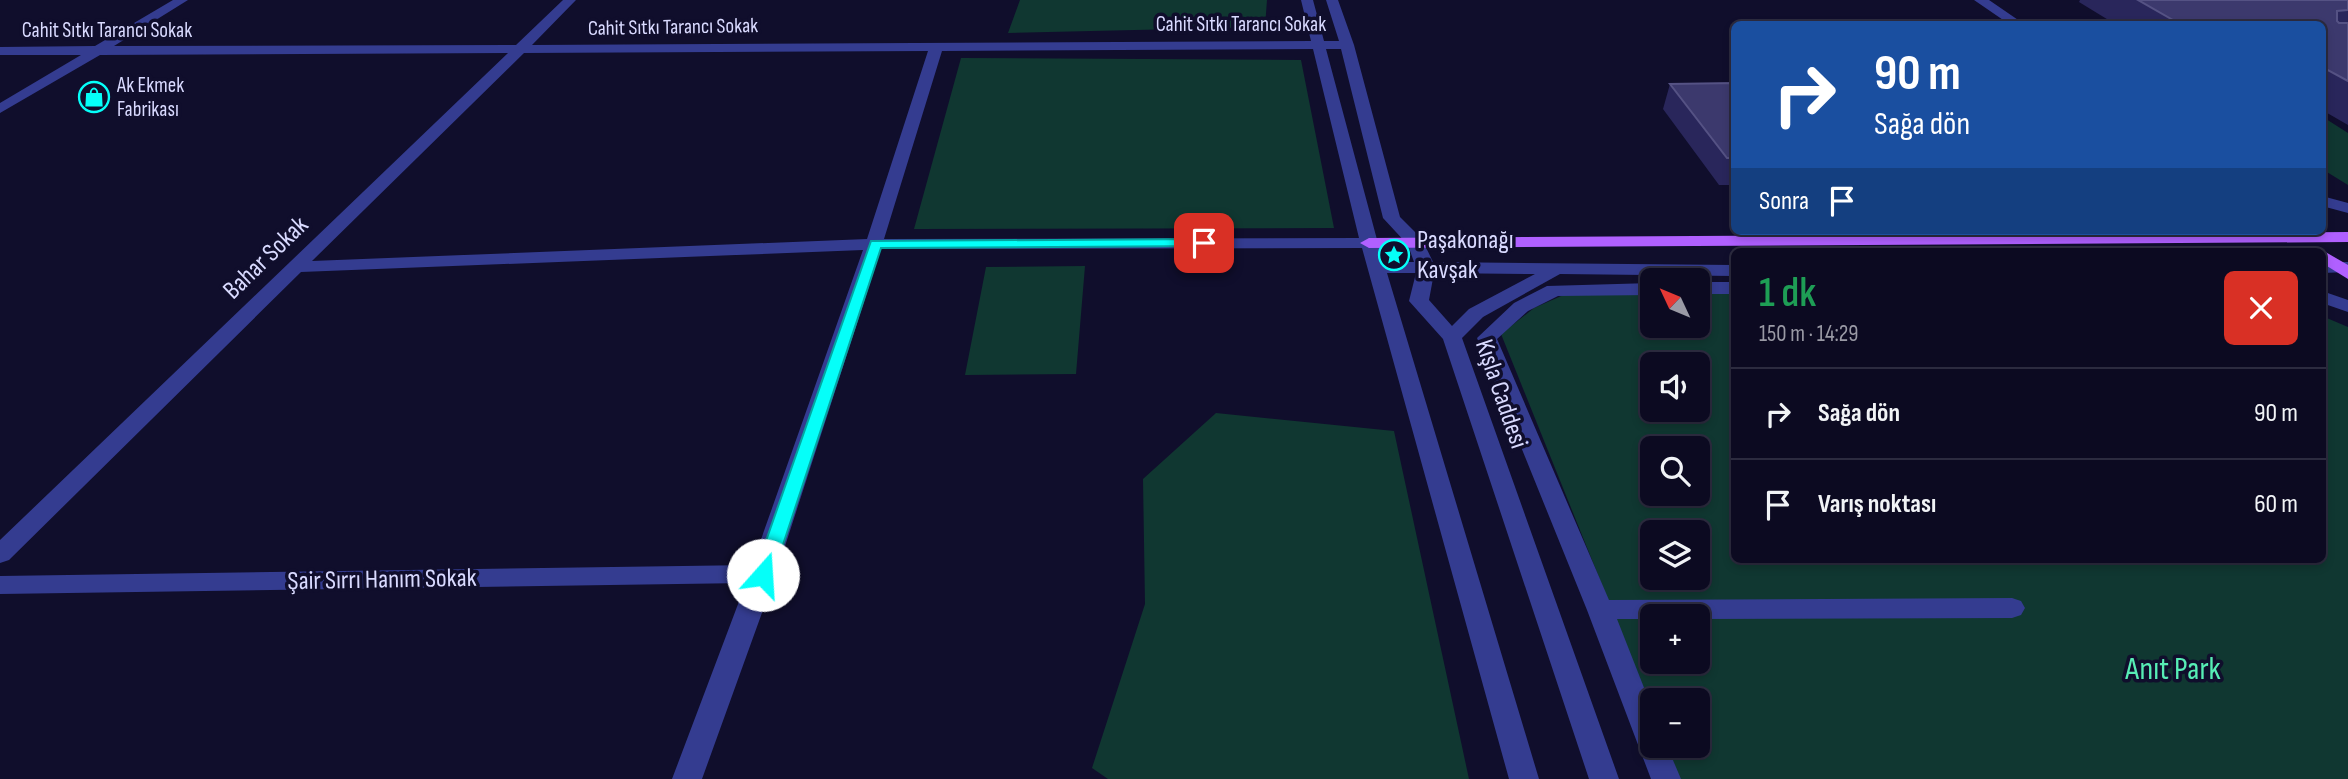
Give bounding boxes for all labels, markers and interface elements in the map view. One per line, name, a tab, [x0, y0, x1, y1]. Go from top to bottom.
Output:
street label: Cahit Sıtkı Tarancı Sokak	[1156, 12, 1326, 37]
street label: Cahit Sıtkı Tarancı Sokak	[588, 13, 758, 41]
street label: Cahit Sıtkı Tarancı Sokak	[22, 18, 192, 43]
text: 90 m	[1874, 45, 1961, 104]
icon: right	[1759, 49, 1850, 140]
place label: Ak Ekmek Fabrikası	[116, 73, 184, 122]
shop icon: Ak Ekmek Fabrikası	[77, 80, 111, 114]
text: Sağa dön	[1874, 105, 1970, 144]
icon: arrive	[1823, 182, 1861, 220]
text: Sonra	[1759, 186, 1809, 217]
street label: Bahar Sokak	[217, 210, 315, 306]
pin	[1174, 213, 1234, 273]
icon: arrive	[1185, 224, 1223, 262]
place label: Paşakonağı Kavşak	[1417, 225, 1514, 286]
place icon: Paşakonağı Kavşak	[1377, 238, 1411, 272]
north arrow	[1640, 268, 1710, 338]
map controls	[1640, 268, 1710, 758]
text: 1 dk	[1759, 268, 1816, 319]
button: close	[2224, 271, 2298, 345]
text: 150 m · 14:29	[1759, 320, 1859, 348]
street label: Kışla Caddesi	[1468, 335, 1534, 453]
button: sound	[1640, 352, 1710, 422]
icon: right	[1759, 395, 1797, 433]
text: Sağa dön	[1818, 398, 1900, 429]
text: 90 m	[2254, 398, 2298, 429]
button: search	[1640, 436, 1710, 506]
icon: arrive	[1759, 486, 1797, 524]
text: Varış noktası	[1818, 489, 1936, 520]
text: 60 m	[2254, 489, 2298, 520]
button: layers	[1640, 520, 1710, 590]
position arrow	[726, 538, 800, 612]
street label: Şair Sırrı Hanım Sokak	[287, 563, 477, 597]
button: +	[1640, 604, 1710, 674]
park label: Anıt Park	[2124, 650, 2221, 689]
button: −	[1640, 688, 1710, 758]

